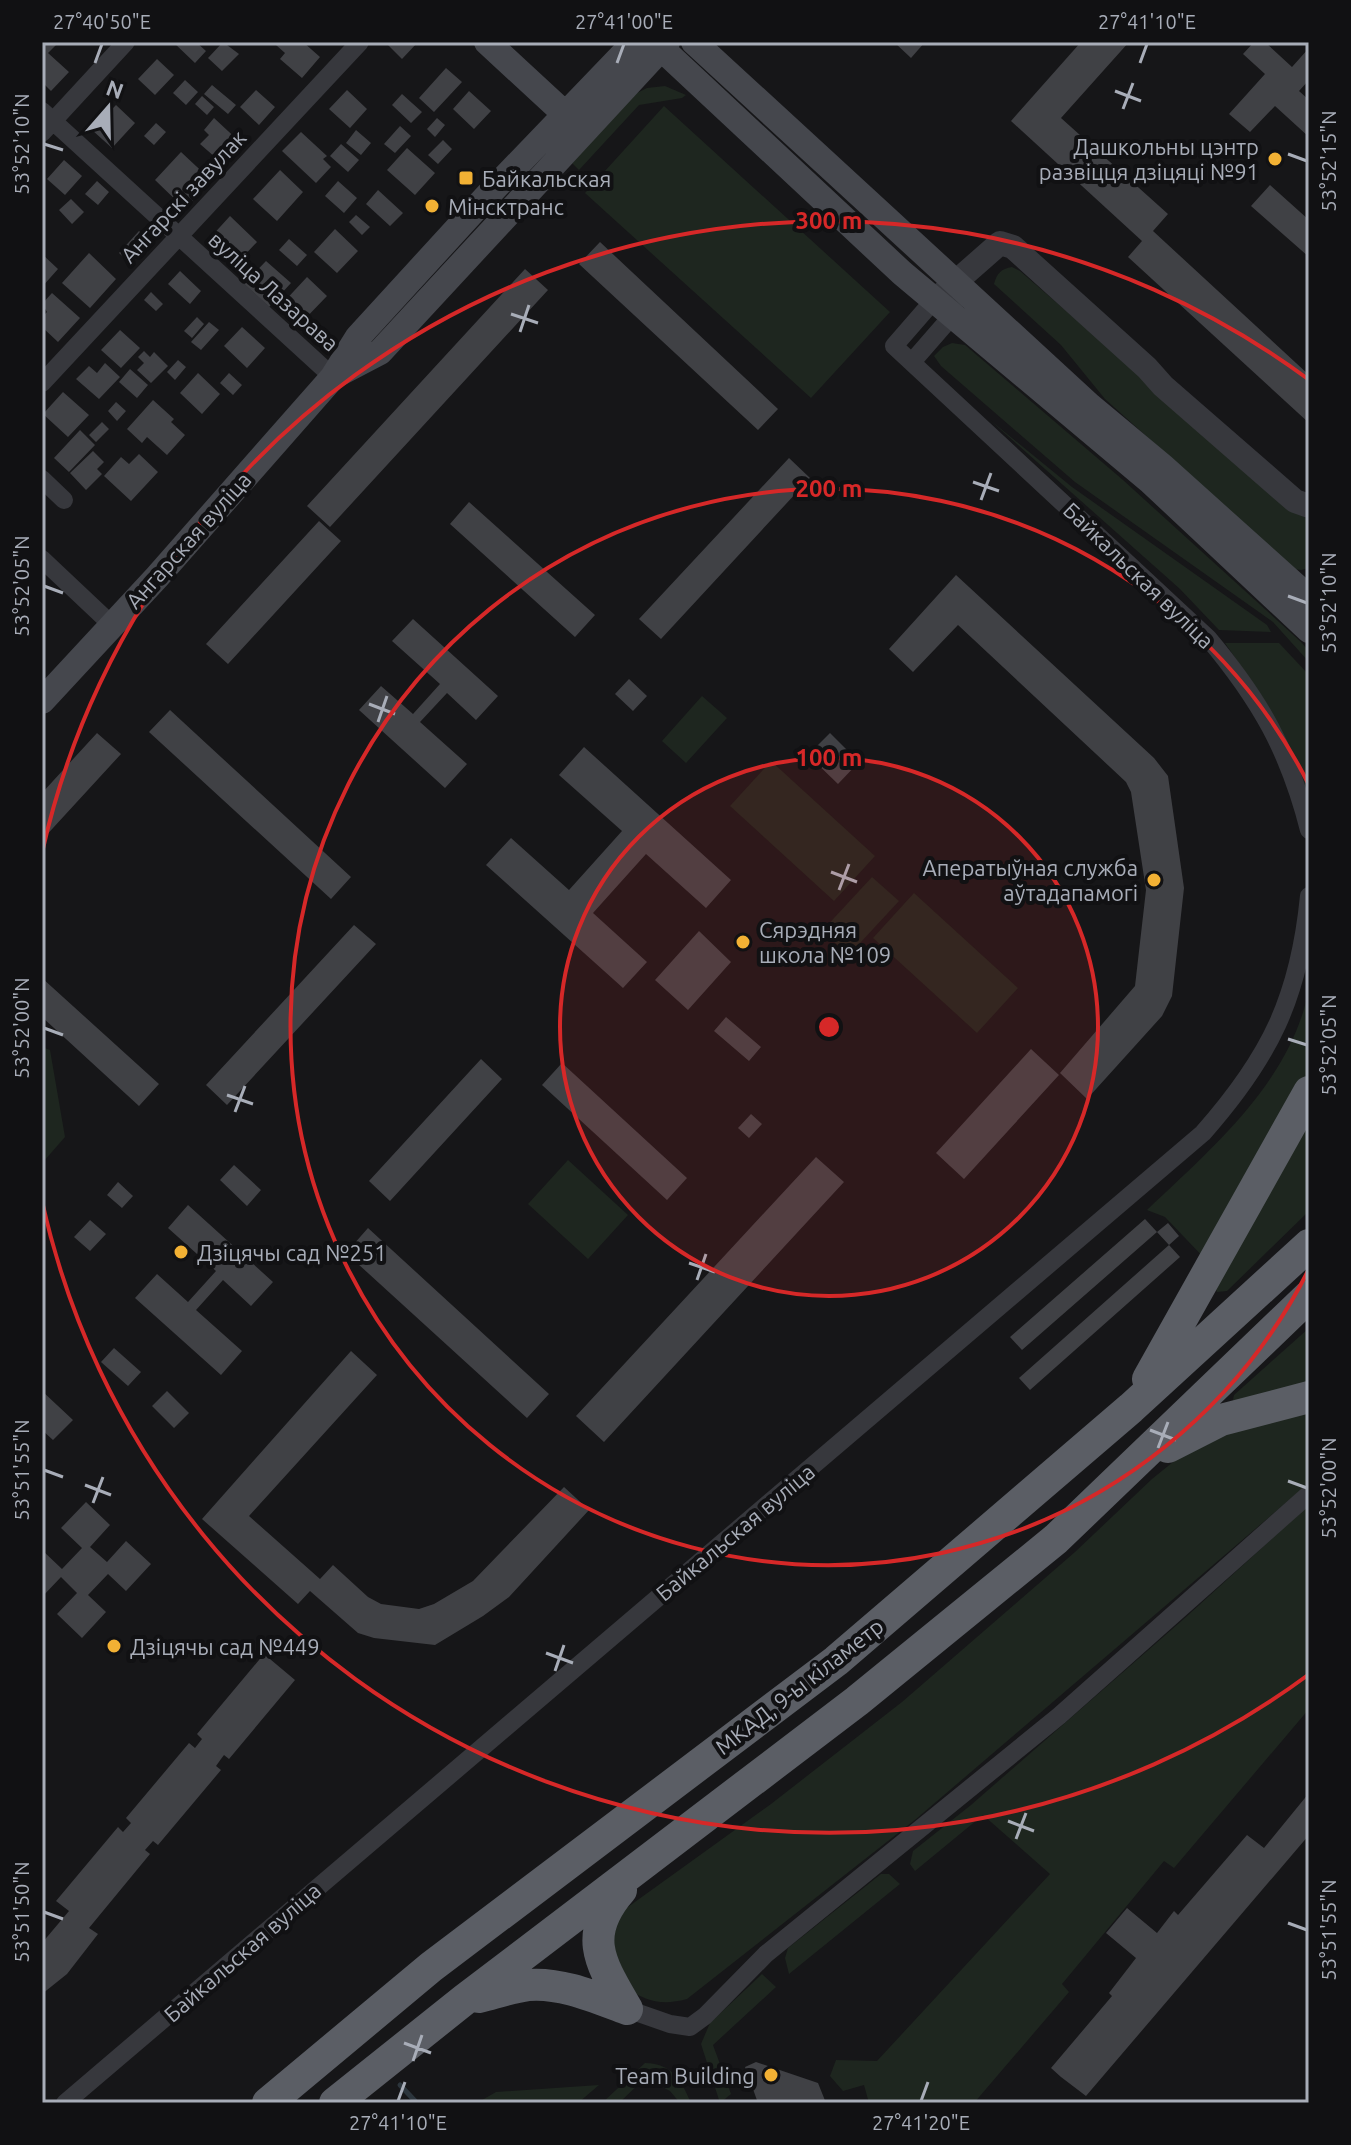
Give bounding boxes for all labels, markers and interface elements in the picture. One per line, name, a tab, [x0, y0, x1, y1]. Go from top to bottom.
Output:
text: 27°40'50"E	[53, 10, 151, 33]
text: 27°41'00"E	[575, 10, 673, 33]
text: 27°41'10"E	[1098, 10, 1196, 33]
north arrow	[68, 68, 148, 148]
text: N	[103, 74, 127, 103]
text: 53°52'10"N	[10, 93, 33, 195]
text: 53°52'15"N	[1317, 110, 1340, 212]
street label: Ангарскі завулак	[115, 125, 251, 267]
place label: Дашкольны цэнтр развіцця дзіцяці №91	[1039, 134, 1259, 184]
marker: Дашкольны цэнтр развіцця дзіцяці №91	[1266, 150, 1284, 168]
place label: Байкальская	[482, 166, 611, 191]
marker: Байкальская	[457, 169, 475, 187]
place label: Мінсктранс	[448, 194, 564, 219]
marker: Мінсктранс	[423, 197, 441, 215]
text: 300 m	[796, 207, 862, 234]
street label: вуліца Лазарава	[204, 226, 344, 356]
street label: Ангарская вуліца	[120, 467, 256, 613]
text: 200 m	[796, 475, 862, 502]
street label: Байкальская вуліца	[1059, 497, 1219, 653]
text: 53°52'05"N	[10, 535, 33, 637]
text: 53°52'10"N	[1317, 552, 1340, 654]
text: 100 m	[796, 744, 862, 771]
place label: Аператыўная служба аўтадапамогі	[922, 855, 1138, 905]
marker: Аператыўная служба аўтадапамогі	[1145, 871, 1163, 889]
place label: Сярэдняя школа №109	[759, 917, 891, 967]
marker: Сярэдняя школа №109	[734, 933, 752, 951]
text: 53°52'00"N	[10, 977, 33, 1079]
text: 53°52'05"N	[1317, 994, 1340, 1096]
centre of rings	[815, 1013, 843, 1041]
place label: Дзіцячы сад №251	[197, 1240, 387, 1265]
marker: Дзіцячы сад №251	[172, 1243, 190, 1261]
text: 53°51'55"N	[10, 1419, 33, 1521]
text: 53°52'00"N	[1317, 1437, 1340, 1539]
street label: Байкальская вуліца	[651, 1458, 819, 1606]
street label: МКАД, 9-ы кіламетр	[710, 1613, 888, 1759]
place label: Дзіцячы сад №449	[130, 1634, 320, 1659]
marker: Дзіцячы сад №449	[105, 1637, 123, 1655]
text: 53°51'50"N	[10, 1861, 33, 1963]
street label: Байкальская вуліца	[159, 1877, 325, 2027]
text: 53°51'55"N	[1317, 1879, 1340, 1981]
place label: Team Building	[615, 2063, 755, 2088]
marker: Team Building	[762, 2066, 780, 2084]
text: 27°41'10"E	[349, 2111, 447, 2134]
text: 27°41'20"E	[872, 2111, 970, 2134]

